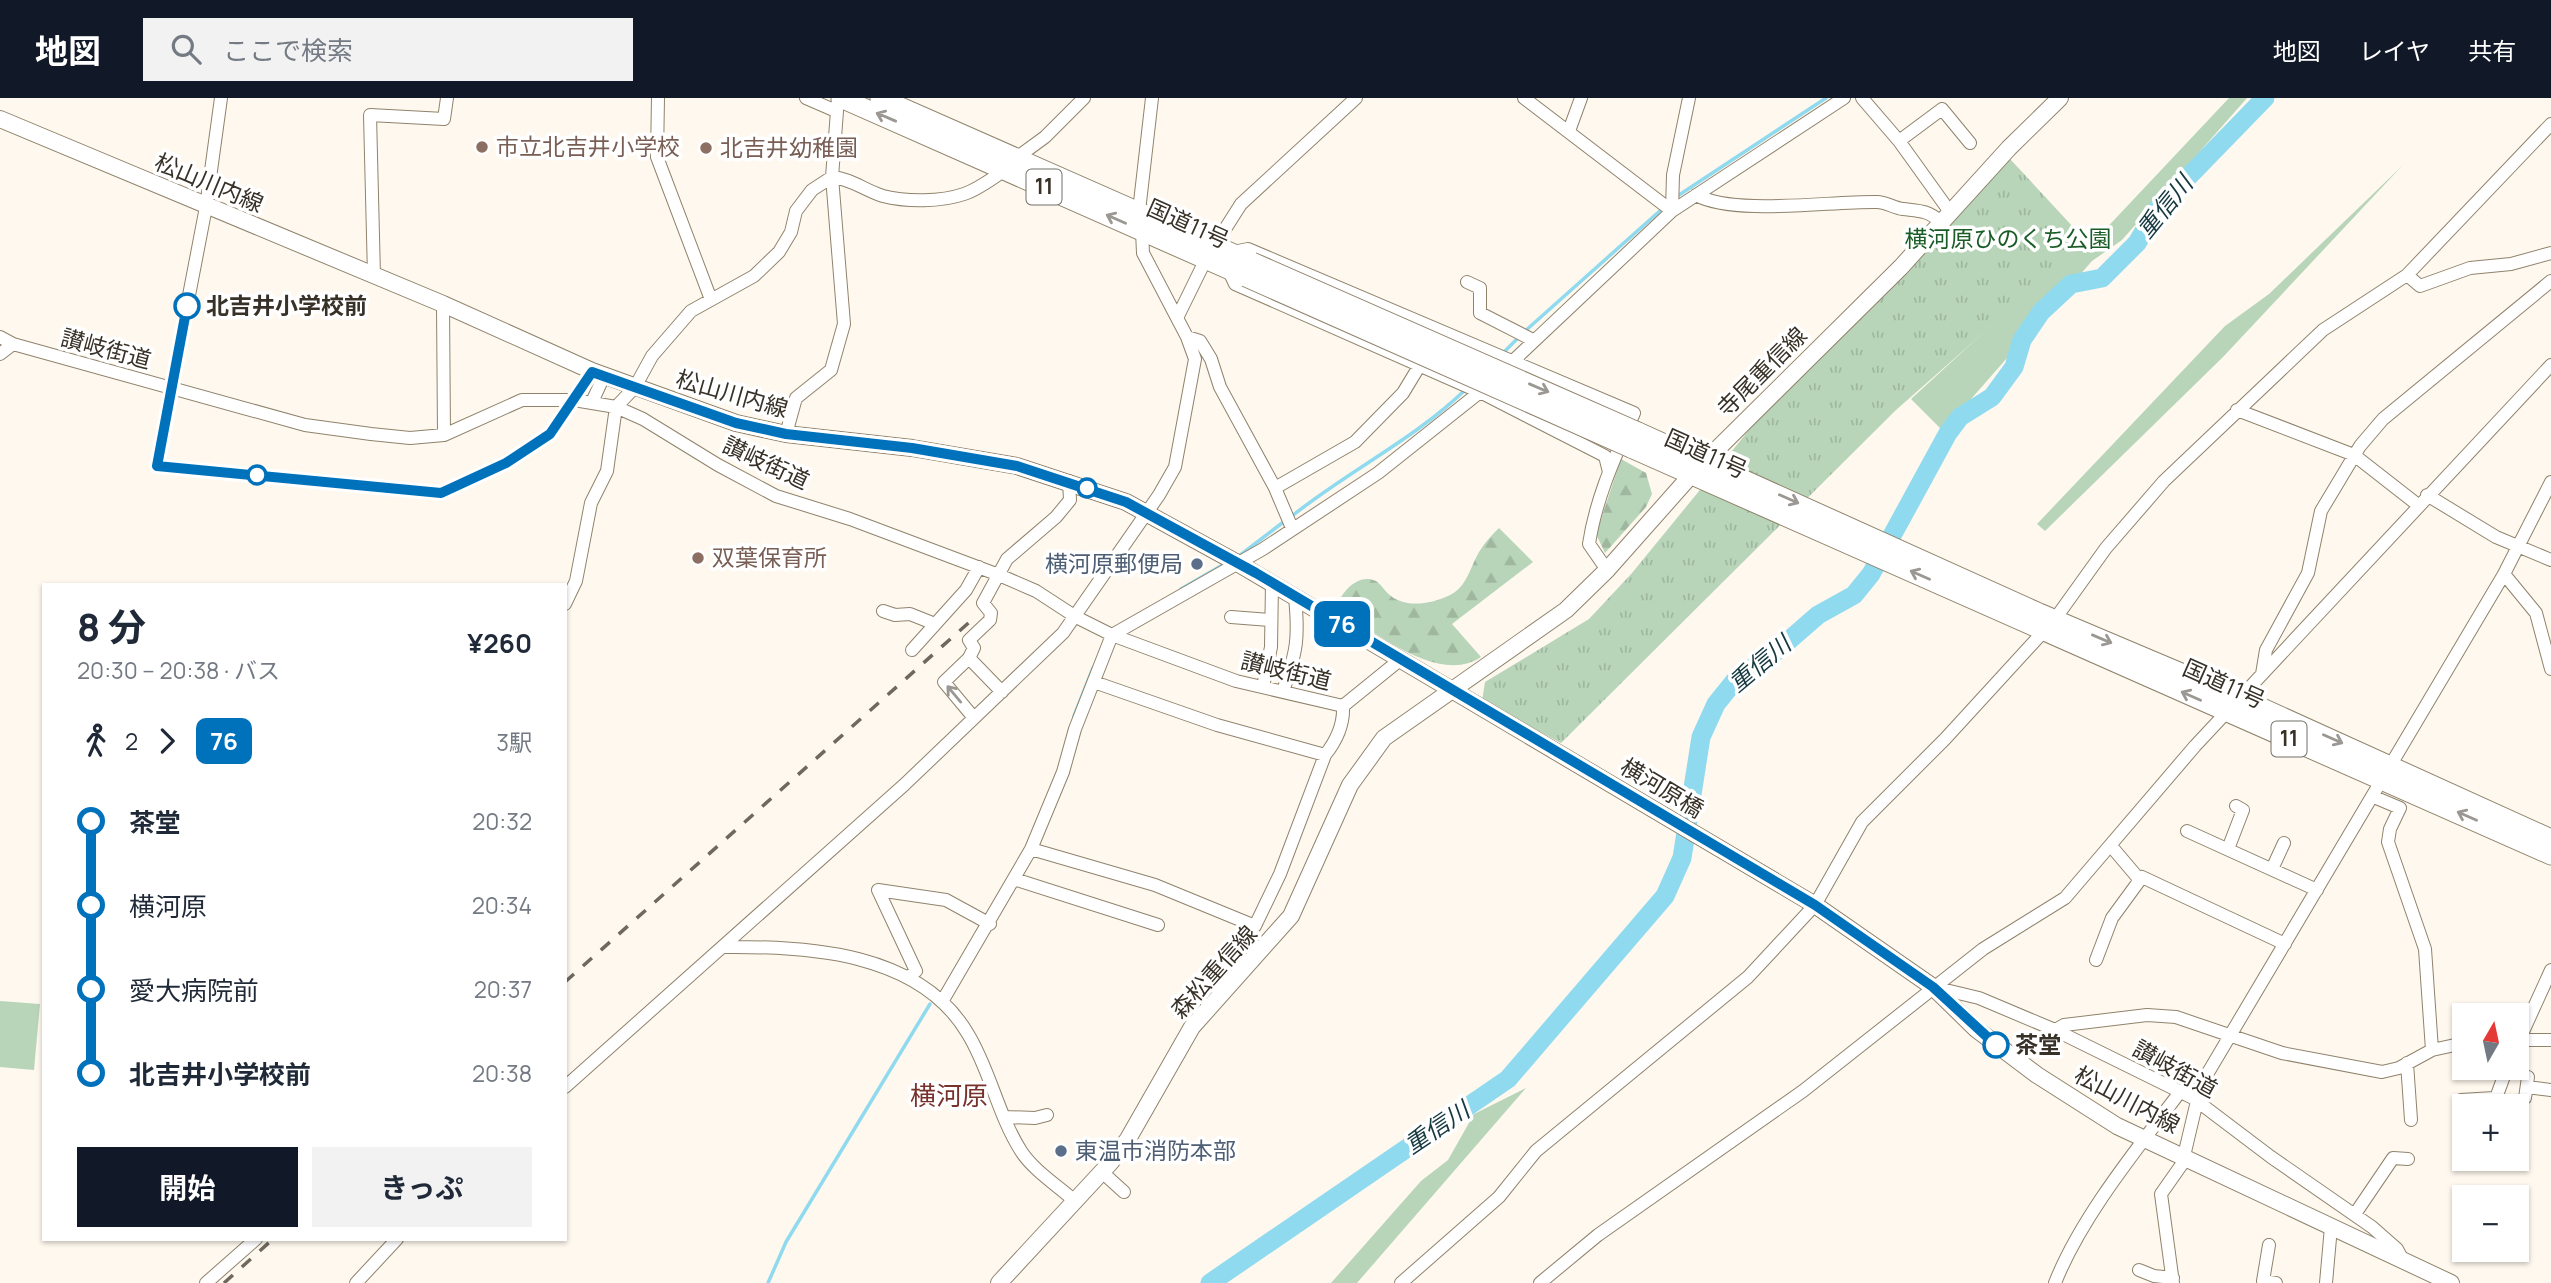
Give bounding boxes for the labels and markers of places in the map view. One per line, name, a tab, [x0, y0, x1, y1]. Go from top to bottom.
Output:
place label: 市立北吉井小学校	[496, 130, 680, 162]
place label: 北吉井幼稚園	[720, 131, 858, 163]
marker: 市立北吉井小学校	[474, 139, 490, 155]
marker: 北吉井幼稚園	[698, 140, 714, 156]
place label: 北吉井小学校前	[206, 289, 367, 321]
marker: 北吉井小学校前	[174, 293, 200, 319]
unlabelled marker	[247, 465, 267, 485]
unlabelled marker	[1077, 478, 1097, 498]
place label: 双葉保育所	[712, 541, 827, 573]
place label: 横河原郵便局	[1045, 547, 1183, 579]
marker: 双葉保育所	[690, 550, 706, 566]
marker: 横河原郵便局	[1189, 556, 1205, 572]
place label: 茶堂	[2015, 1028, 2061, 1060]
marker: 茶堂	[1983, 1032, 2009, 1058]
place label: 東温市消防本部	[1075, 1134, 1236, 1166]
marker: 東温市消防本部	[1053, 1143, 1069, 1159]

